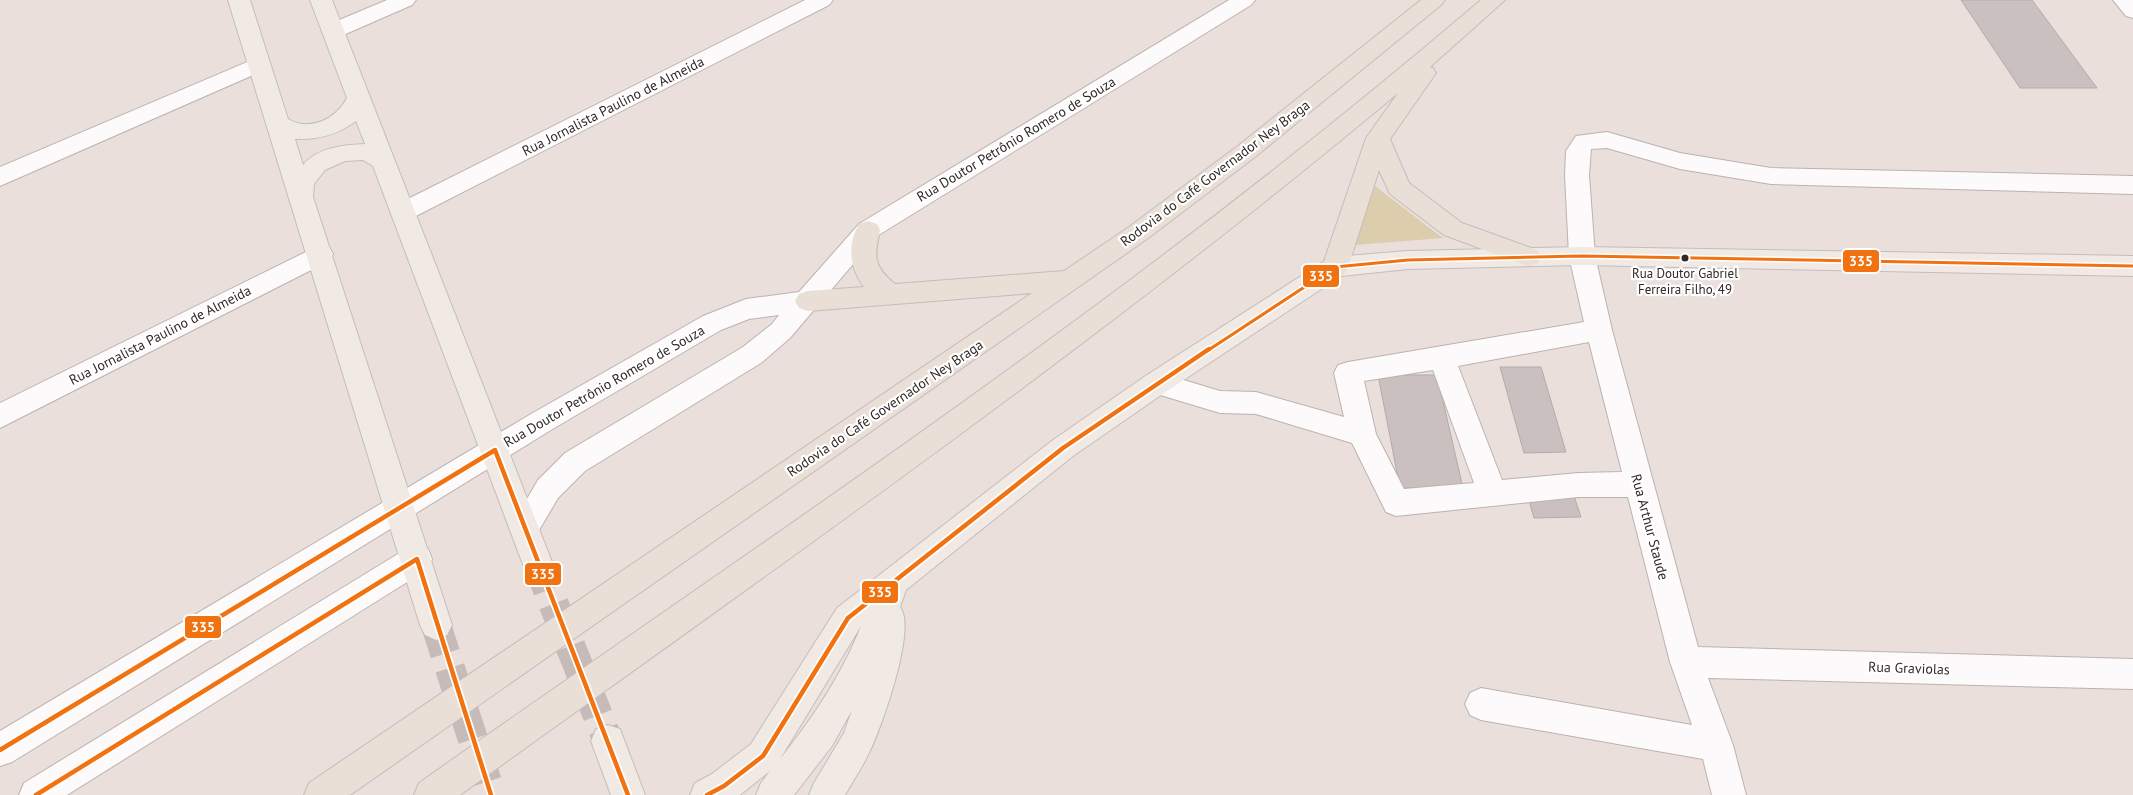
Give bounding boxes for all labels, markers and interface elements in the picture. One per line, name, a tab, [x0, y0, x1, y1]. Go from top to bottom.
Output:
street label: Rua Jornalista Paulino de Almeida	[519, 52, 707, 160]
street label: Rua Doutor Petrônio Romero de Souza	[913, 72, 1119, 206]
street label: Rodovia do Café Governador Ney Braga	[1117, 96, 1313, 250]
line badge: 335	[1842, 249, 1880, 273]
text: 335	[1849, 252, 1873, 270]
marker: Rua Doutor Gabriel Ferreira Filho, 49	[1680, 253, 1690, 263]
line badge: 335	[1302, 264, 1340, 288]
place label: Rua Doutor Gabriel Ferreira Filho, 49	[1632, 265, 1738, 298]
text: 335	[1309, 267, 1333, 285]
street label: Rua Jornalista Paulino de Almeida	[66, 281, 254, 389]
street label: Rua Doutor Petrônio Romero de Souza	[500, 321, 708, 451]
street label: Rodovia do Café Governador Ney Braga	[784, 335, 987, 481]
street label: Rua Arthur Staude	[1627, 472, 1673, 582]
line badge: 335	[524, 562, 562, 586]
text: 335	[531, 565, 555, 583]
line badge: 335	[861, 580, 899, 604]
text: 335	[868, 583, 892, 601]
line badge: 335	[184, 615, 222, 639]
text: 335	[191, 618, 215, 636]
street label: Rua Graviolas	[1868, 658, 1950, 678]

